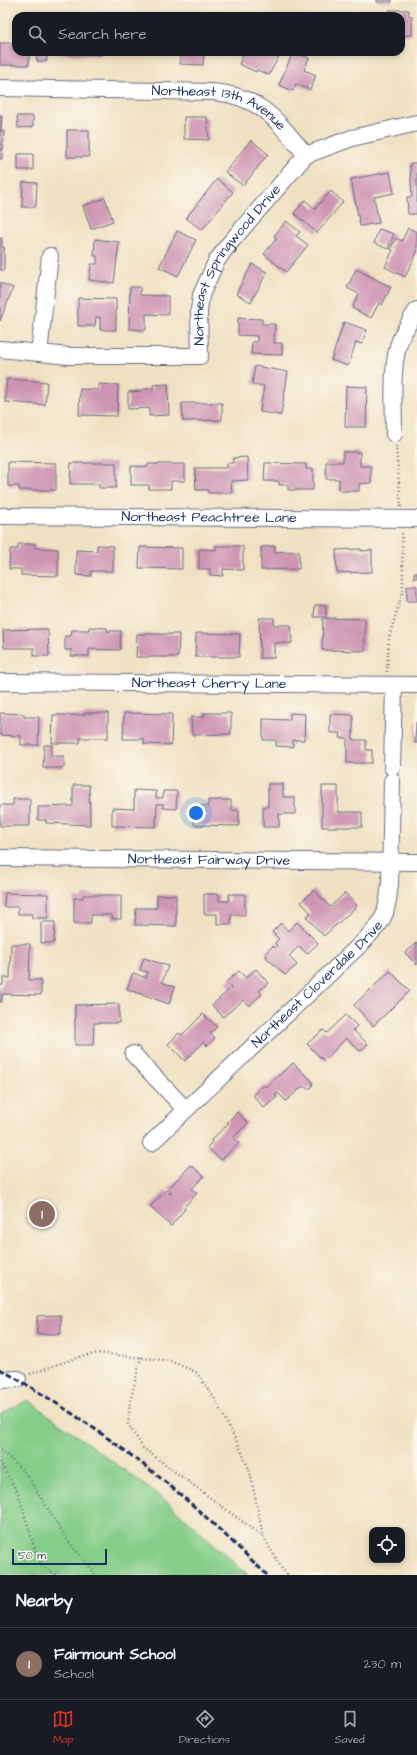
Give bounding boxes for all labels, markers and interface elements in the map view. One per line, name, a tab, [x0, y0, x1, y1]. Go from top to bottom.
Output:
search box	[12, 12, 405, 56]
icon: search	[26, 23, 48, 45]
text: Search here	[58, 24, 147, 45]
street label: Northeast 13th Avenue	[151, 81, 291, 135]
street label: Northeast Springwood Drive	[189, 180, 286, 346]
street label: Northeast Peachtree Lane	[121, 507, 297, 528]
street label: Northeast Cherry Lane	[132, 673, 287, 694]
your location	[186, 803, 206, 823]
street label: Northeast Fairway Drive	[128, 849, 291, 871]
street label: Northeast Cloverdale Drive	[247, 916, 388, 1053]
pin: 1	[29, 1199, 55, 1229]
map controls	[369, 1527, 405, 1563]
button: locate	[369, 1527, 405, 1563]
scale bar	[12, 1547, 107, 1566]
text: 50 m	[18, 1548, 46, 1563]
text: Nearby	[16, 1589, 73, 1613]
text: Fairmount School	[54, 1644, 176, 1665]
text: 1	[28, 1655, 30, 1673]
text: 230 m	[363, 1655, 401, 1673]
text: School	[54, 1665, 94, 1683]
tab: Map	[52, 1708, 74, 1747]
tab: Directions	[179, 1708, 230, 1747]
tab: Saved	[335, 1708, 365, 1747]

